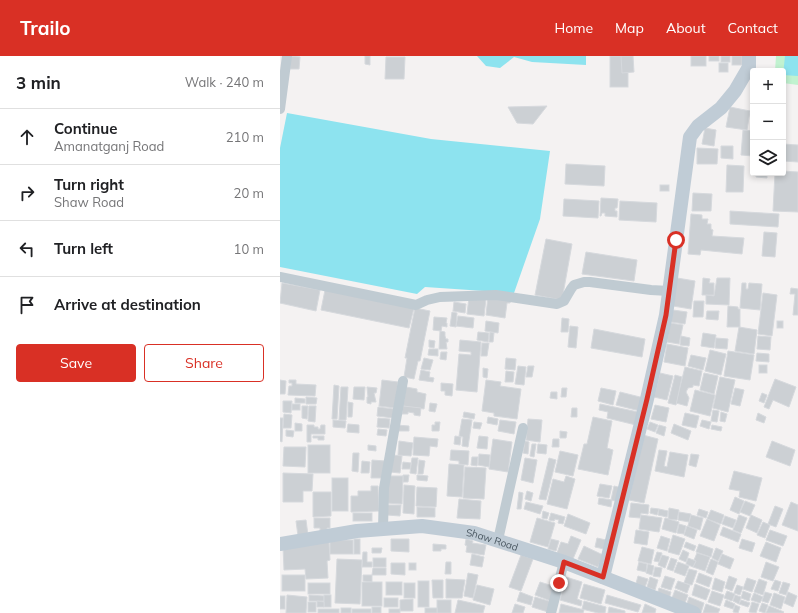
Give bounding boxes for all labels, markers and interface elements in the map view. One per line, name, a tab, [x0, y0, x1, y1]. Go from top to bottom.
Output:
text: Trailo	[20, 16, 71, 40]
text: Home	[554, 19, 593, 37]
text: Map	[615, 19, 644, 37]
text: About	[666, 19, 706, 37]
text: Contact	[728, 19, 778, 37]
map controls	[750, 68, 786, 176]
button: +	[750, 68, 786, 104]
text: 3 min	[16, 72, 61, 93]
text: Walk · 240 m	[185, 74, 264, 90]
button: −	[750, 104, 786, 140]
text: Continue	[54, 119, 117, 138]
icon: ahead	[16, 126, 38, 148]
text: 210 m	[226, 129, 264, 145]
text: Amanatganj Road	[54, 138, 164, 154]
button: layers	[750, 140, 786, 176]
text: Turn right	[54, 175, 124, 194]
icon: right	[16, 182, 38, 204]
text: 20 m	[234, 185, 264, 201]
text: Shaw Road	[54, 194, 124, 210]
route start	[667, 231, 685, 249]
icon: left	[16, 238, 38, 260]
text: Turn left	[54, 239, 113, 258]
text: 10 m	[234, 241, 264, 257]
icon: arrive	[16, 294, 38, 316]
text: Arrive at destination	[54, 295, 201, 314]
button: Save	[16, 344, 136, 382]
button: Share	[144, 344, 264, 382]
street label: Shaw Road	[465, 526, 520, 554]
route end	[550, 574, 568, 592]

